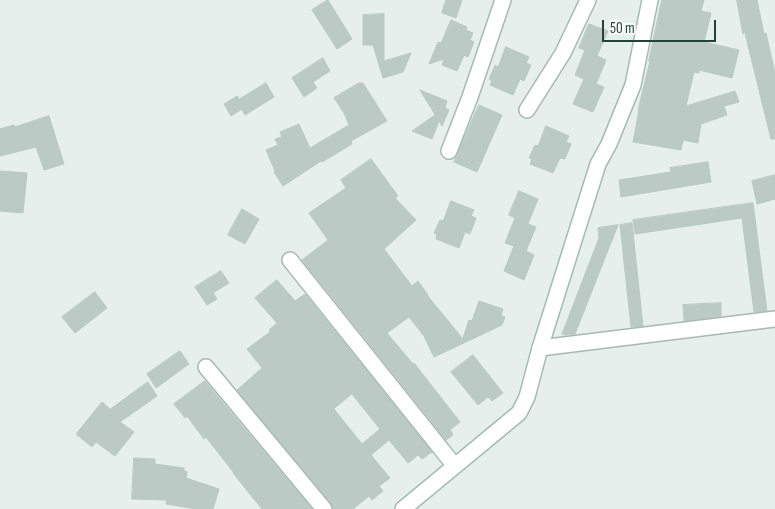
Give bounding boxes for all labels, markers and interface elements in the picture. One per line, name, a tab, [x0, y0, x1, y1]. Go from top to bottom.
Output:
scale bar	[605, 10, 719, 42]
text: 50 m	[610, 19, 635, 38]

